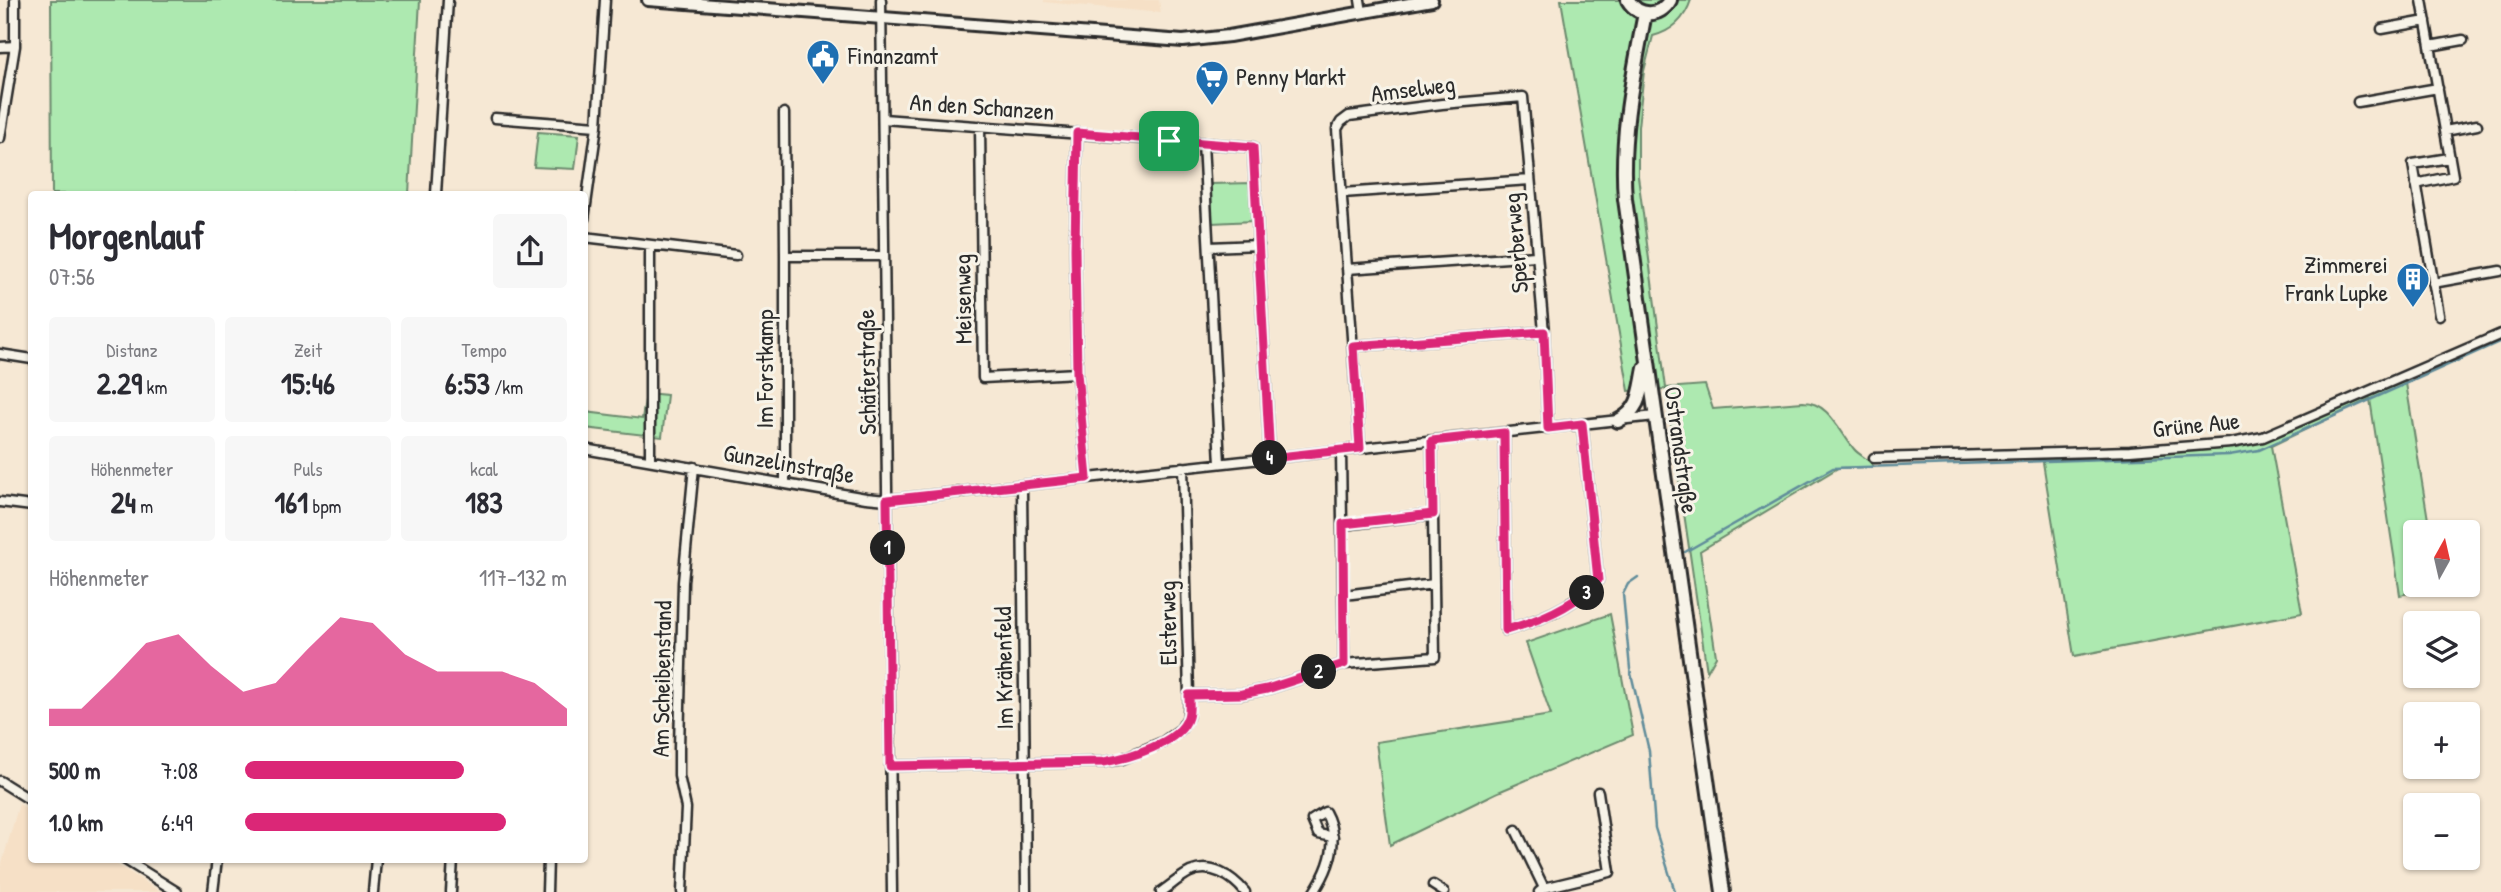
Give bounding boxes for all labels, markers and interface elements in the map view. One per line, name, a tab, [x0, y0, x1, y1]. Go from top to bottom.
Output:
public building icon: Finanzamt	[804, 37, 842, 86]
place label: Finanzamt	[847, 39, 938, 71]
supermarket icon: Penny Markt	[1193, 58, 1231, 107]
place label: Penny Markt	[1236, 60, 1346, 92]
street label: Amselweg	[1369, 67, 1457, 109]
street label: An den Schanzen	[909, 85, 1055, 127]
pin	[1139, 111, 1199, 171]
icon: arrive	[1150, 122, 1188, 160]
street label: Sperberweg	[1495, 192, 1535, 294]
text: Morgenlauf	[49, 209, 205, 261]
button: share	[493, 214, 567, 288]
place label: Zimmerei Frank Lupke	[2285, 248, 2388, 308]
street label: Meisenweg	[945, 254, 979, 344]
building icon: Zimmerei Frank Lupke	[2394, 260, 2432, 309]
text: 07:56	[49, 261, 95, 292]
street label: Schäferstraße	[849, 308, 883, 435]
street label: Im Forstkamp	[748, 310, 780, 428]
text: Distanz	[106, 337, 158, 363]
text: Zeit	[294, 337, 322, 363]
text: Tempo	[461, 337, 507, 363]
text: 2.29	[97, 363, 142, 403]
text: 15:46	[281, 363, 335, 403]
text: 6:53	[445, 363, 490, 403]
text: km	[142, 374, 167, 400]
text: /km	[490, 374, 523, 400]
street label: Ostrandstraße	[1657, 384, 1707, 516]
street label: Grüne Aue	[2151, 403, 2241, 444]
street label: Gunzelinstraße	[721, 436, 858, 490]
pin: 4	[1252, 440, 1288, 476]
text: 4	[1266, 444, 1273, 470]
text: Höhenmeter	[91, 456, 173, 482]
text: Puls	[293, 456, 323, 482]
text: kcal	[470, 456, 498, 482]
text: 24	[111, 482, 136, 522]
text: 161	[274, 482, 308, 522]
text: 183	[465, 482, 503, 522]
text: m	[136, 493, 153, 519]
text: bpm	[308, 493, 342, 519]
north arrow	[2403, 520, 2480, 597]
map controls	[2403, 520, 2480, 870]
pin: 1	[870, 530, 906, 566]
text: 1	[884, 534, 891, 560]
text: Höhenmeter	[49, 562, 149, 593]
text: 117–132 m	[479, 562, 567, 593]
pin: 3	[1570, 576, 1604, 610]
text: 3	[1582, 579, 1591, 605]
street label: Elsterweg	[1150, 580, 1184, 666]
street label: Am Scheibenstand	[644, 601, 678, 757]
street label: Im Krähenfeld	[986, 606, 1020, 730]
button: layers	[2403, 611, 2480, 688]
pin: 2	[1302, 654, 1336, 690]
text: 2	[1314, 658, 1323, 684]
button: +	[2403, 702, 2480, 779]
text: 500 m	[49, 755, 100, 786]
text: 7:08	[161, 755, 198, 786]
button: −	[2403, 793, 2480, 870]
text: 1.0 km	[49, 807, 103, 838]
text: 6:49	[161, 807, 193, 838]

